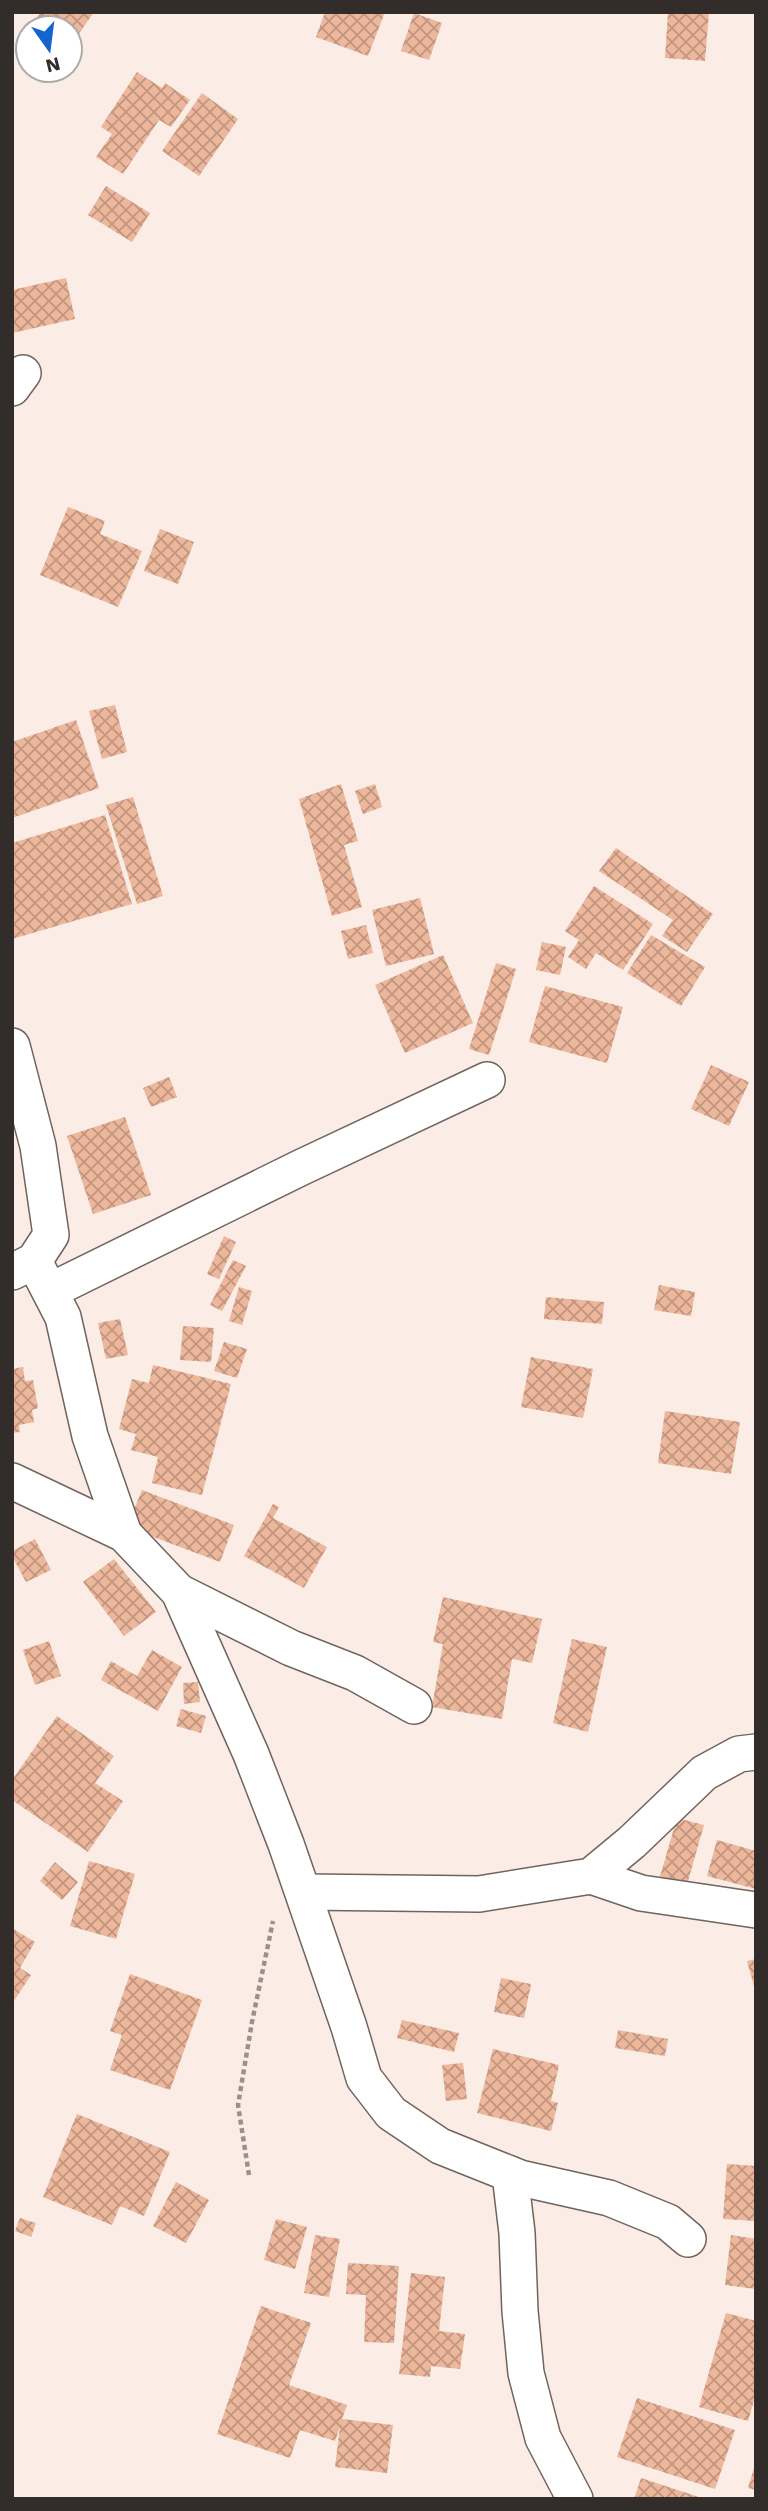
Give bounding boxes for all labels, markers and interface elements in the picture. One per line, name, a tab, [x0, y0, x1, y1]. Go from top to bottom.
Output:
north arrow	[14, 14, 84, 84]
text: N	[43, 52, 63, 78]

